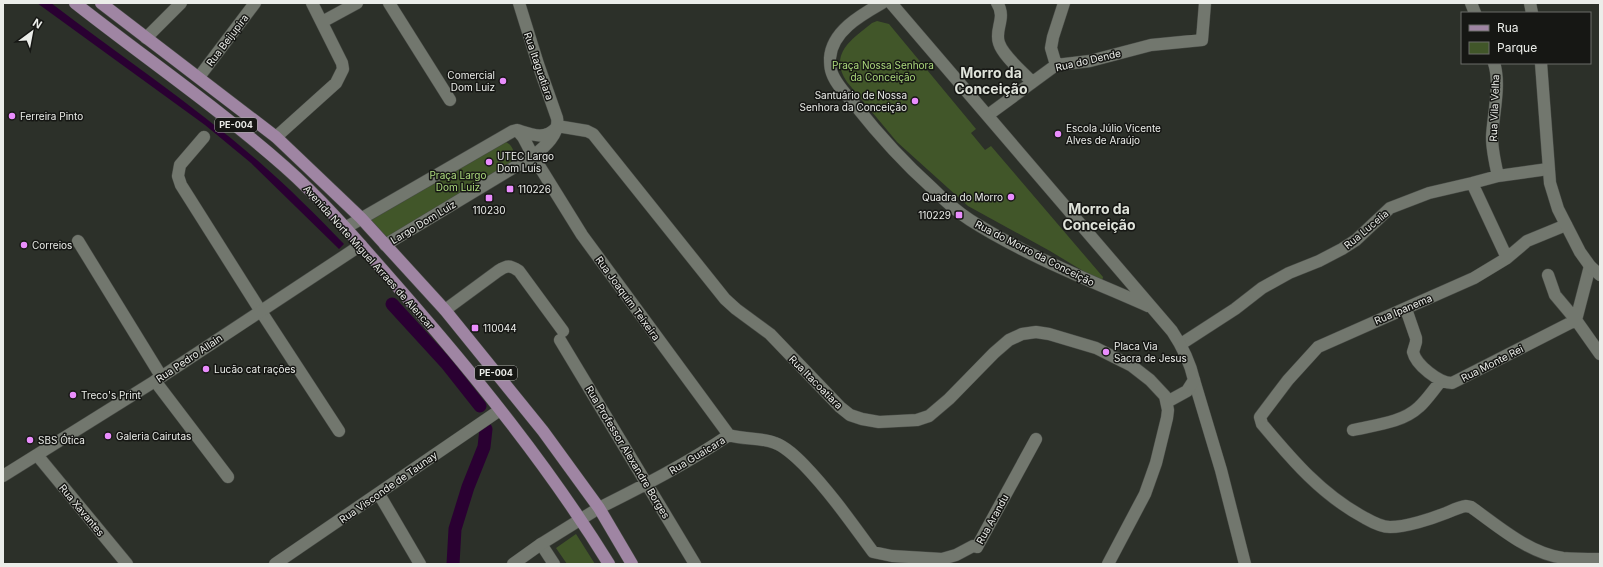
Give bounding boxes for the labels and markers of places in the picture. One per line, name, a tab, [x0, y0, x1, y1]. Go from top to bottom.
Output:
place label: Comercial Dom Luiz	[447, 69, 495, 93]
marker: Comercial Dom Luiz	[498, 76, 508, 86]
place label: Santuário de Nossa Senhora da Conceição	[800, 89, 907, 113]
marker: Santuário de Nossa Senhora da Conceição	[910, 96, 920, 106]
place label: Ferreira Pinto	[20, 110, 83, 122]
marker: Ferreira Pinto	[7, 111, 17, 121]
place label: Escola Júlio Vicente Alves de Araújo	[1066, 122, 1161, 146]
marker: Escola Júlio Vicente Alves de Araújo	[1053, 129, 1063, 139]
place label: UTEC Largo Dom Luís	[497, 150, 554, 174]
marker: UTEC Largo Dom Luís	[484, 157, 494, 167]
place label: 110226	[518, 183, 551, 195]
marker: 110226	[505, 184, 515, 194]
place label: Quadra do Morro	[922, 191, 1003, 203]
marker: Quadra do Morro	[1006, 192, 1016, 202]
marker: 110230	[484, 193, 494, 203]
place label: 110230	[472, 204, 506, 216]
place label: 110229	[918, 209, 951, 221]
marker: 110229	[954, 210, 964, 220]
place label: Correios	[32, 239, 72, 251]
marker: Correios	[19, 240, 29, 250]
place label: 110044	[483, 322, 517, 334]
marker: 110044	[470, 323, 480, 333]
place label: Placa Via Sacra de Jesus	[1114, 340, 1187, 364]
marker: Placa Via Sacra de Jesus	[1101, 347, 1111, 357]
place label: Lucão cat rações	[214, 363, 296, 375]
marker: Lucão cat rações	[201, 364, 211, 374]
place label: Treco's Print	[81, 389, 142, 401]
marker: Treco's Print	[68, 390, 78, 400]
place label: Galeria Cairutas	[116, 430, 191, 442]
marker: Galeria Cairutas	[103, 431, 113, 441]
place label: SBS Ótica	[38, 433, 85, 446]
marker: SBS Ótica	[25, 435, 35, 445]

